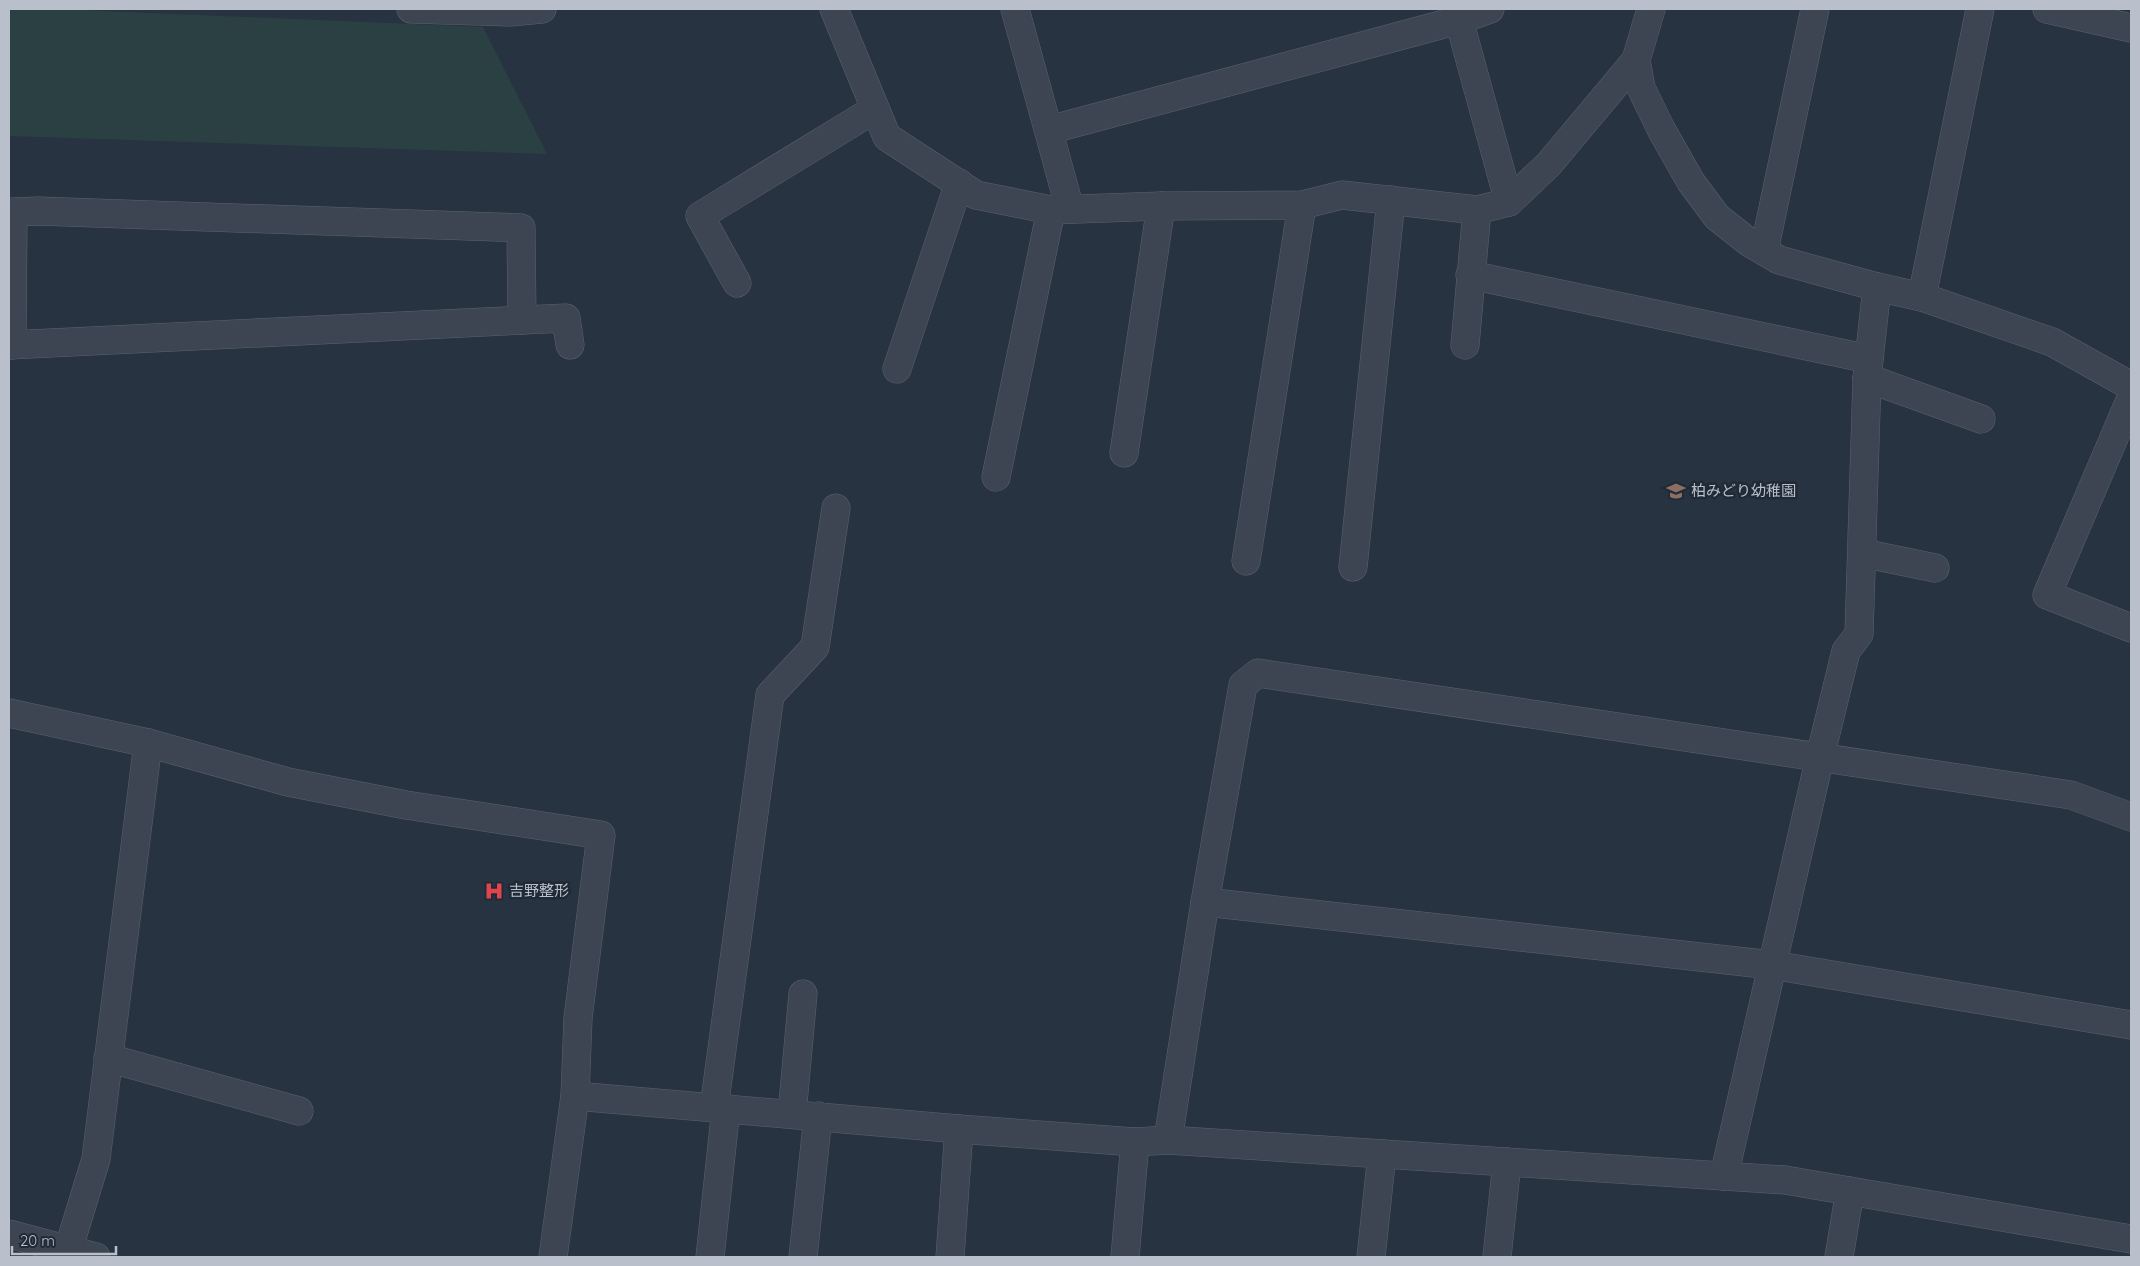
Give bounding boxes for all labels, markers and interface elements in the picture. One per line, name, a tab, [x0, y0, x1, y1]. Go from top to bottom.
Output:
school or university icon: 柏みどり幼稚園	[1665, 480, 1687, 502]
place label: 柏みどり幼稚園	[1691, 481, 1796, 500]
hospital icon: 吉野整形	[483, 880, 505, 902]
place label: 吉野整形	[509, 881, 569, 900]
scale bar	[12, 1224, 116, 1256]
text: 20 m	[20, 1231, 55, 1250]

